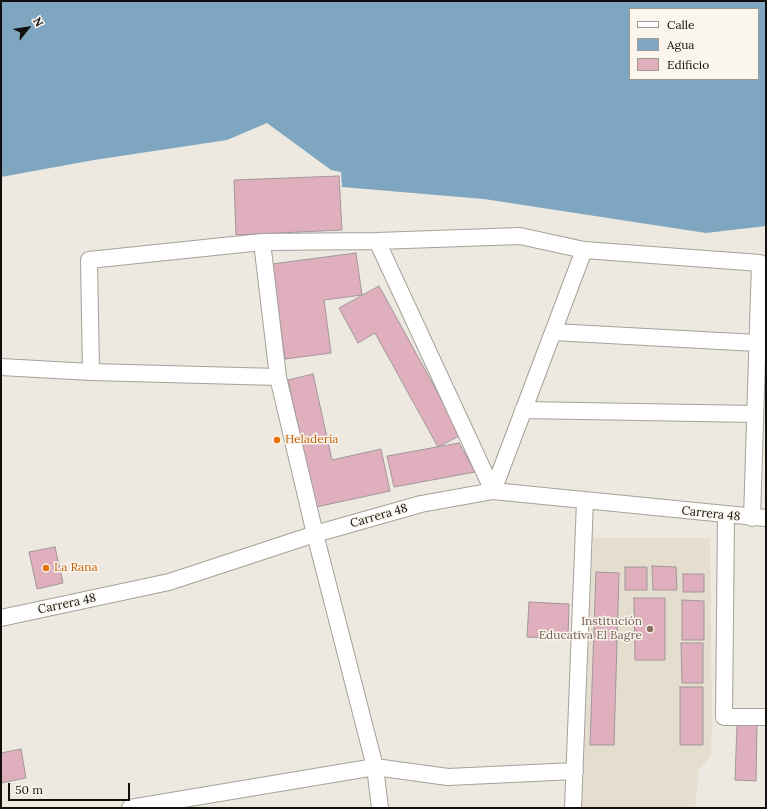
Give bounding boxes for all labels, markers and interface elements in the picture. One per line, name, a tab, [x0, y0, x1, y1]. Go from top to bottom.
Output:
north arrow	[8, 8, 48, 48]
legend	[629, 8, 759, 80]
text: N	[30, 15, 47, 29]
text: Calle	[667, 17, 695, 32]
text: Agua	[667, 37, 695, 52]
text: Edificio	[667, 57, 709, 72]
place label: Heladería	[285, 433, 338, 447]
marker: Heladería	[272, 435, 282, 445]
street label: Carrera 48	[349, 501, 409, 531]
street label: Carrera 48	[681, 504, 741, 524]
place label: La Rana	[54, 561, 98, 575]
marker: La Rana	[41, 563, 51, 573]
street label: Carrera 48	[37, 591, 97, 617]
place label: Institución Educativa El Bagre	[539, 615, 642, 643]
marker: Institución Educativa El Bagre	[645, 624, 655, 634]
scale bar	[10, 775, 132, 801]
text: 50 m	[15, 782, 43, 797]

